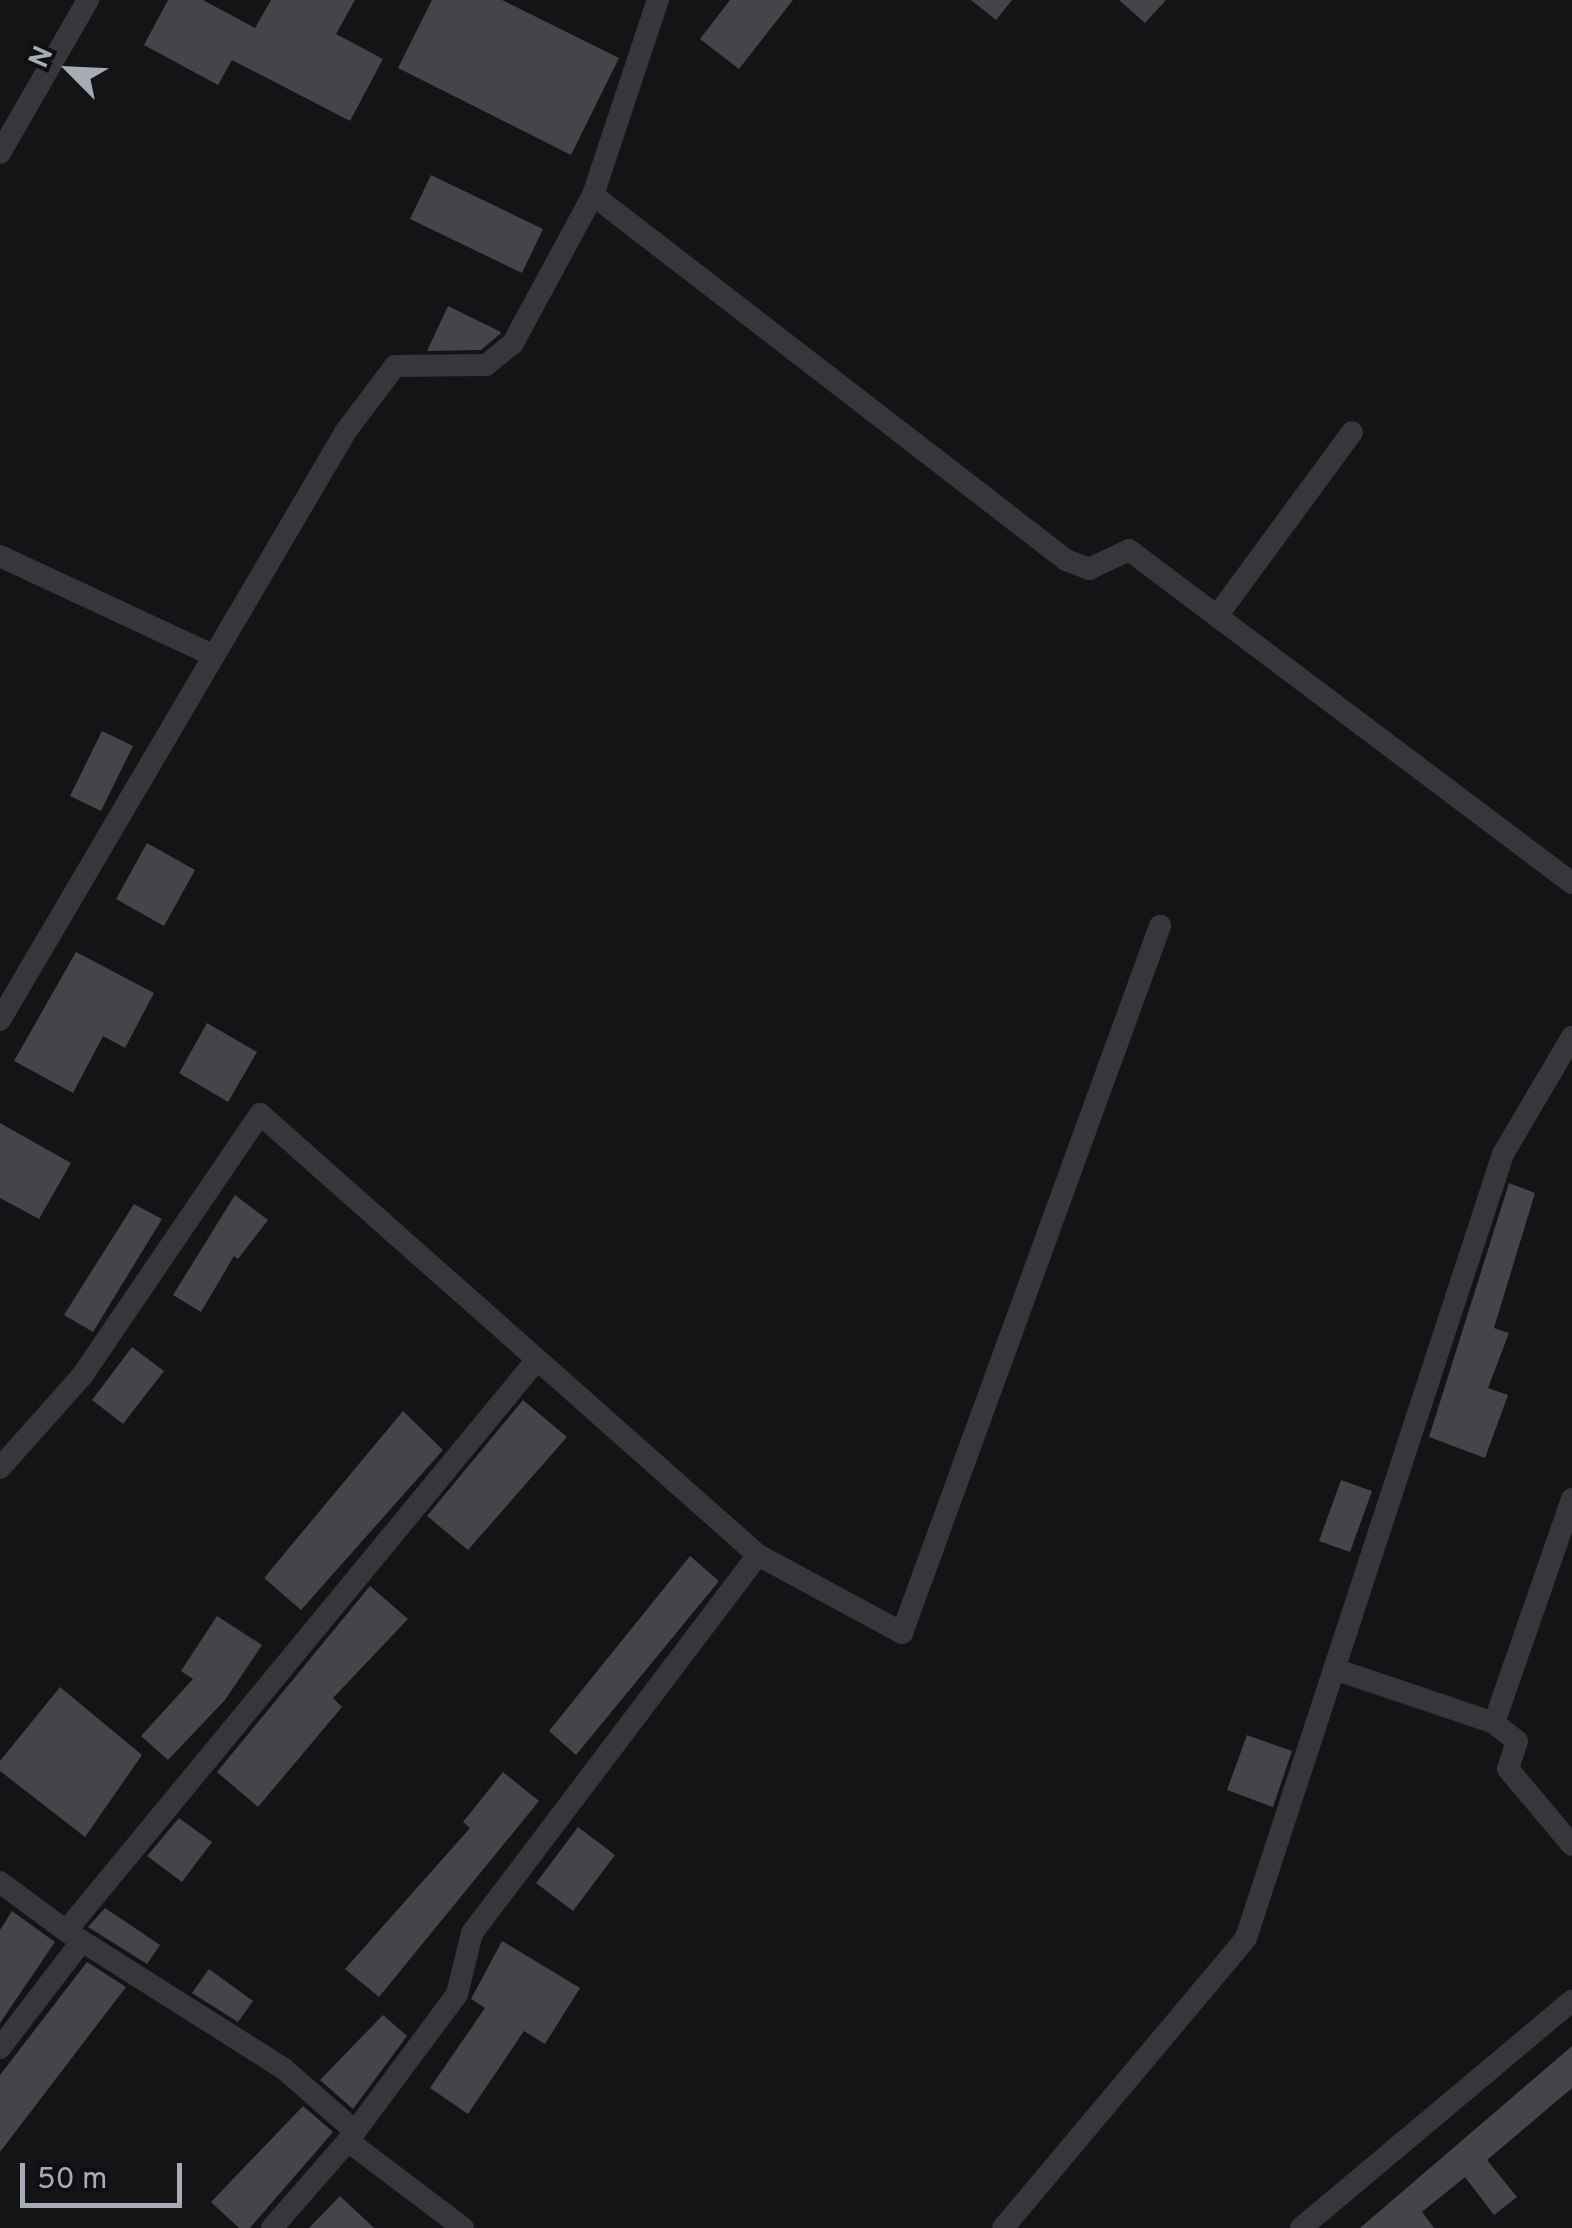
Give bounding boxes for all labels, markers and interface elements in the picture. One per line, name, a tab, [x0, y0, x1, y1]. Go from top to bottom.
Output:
north arrow	[20, 20, 120, 120]
text: N	[22, 41, 63, 74]
scale bar	[25, 2143, 188, 2205]
text: 50 m	[37, 2162, 107, 2199]

